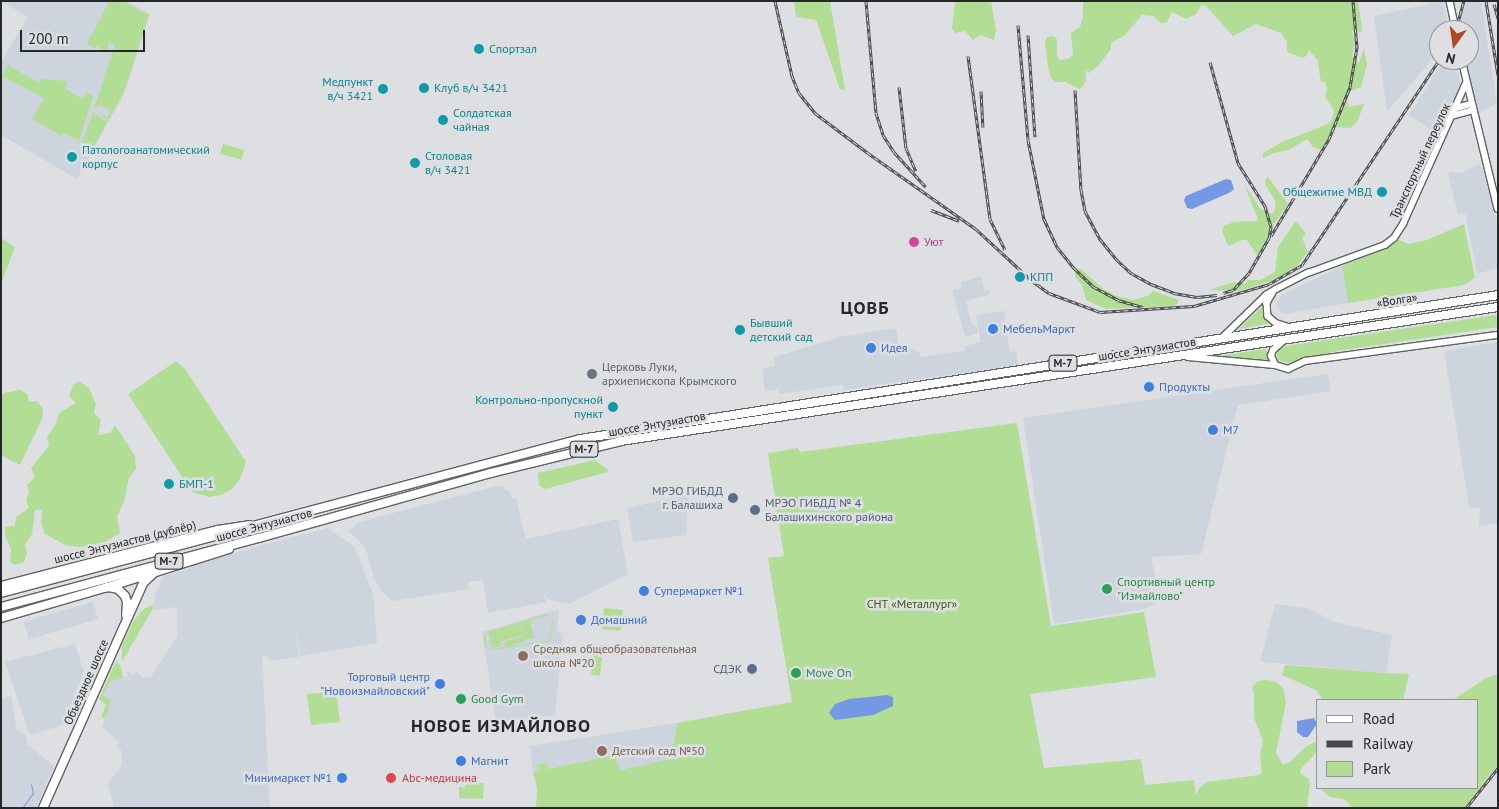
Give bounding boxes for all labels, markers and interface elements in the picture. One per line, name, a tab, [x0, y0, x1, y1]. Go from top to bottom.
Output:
scale bar	[22, 20, 148, 52]
north arrow	[1429, 20, 1479, 70]
text: 200 m	[28, 29, 69, 48]
place label: Спортзал	[489, 42, 537, 56]
marker: Спортзал	[473, 43, 485, 55]
text: N	[1444, 49, 1457, 68]
place label: Медпункт в/ч 3421	[322, 75, 373, 103]
place label: Клуб в/ч 3421	[434, 81, 508, 95]
marker: Клуб в/ч 3421	[418, 82, 430, 94]
marker: Медпункт в/ч 3421	[377, 83, 389, 95]
street label: Транспортный переулок	[1387, 101, 1453, 221]
place label: Солдатская чайная	[453, 106, 512, 134]
marker: Солдатская чайная	[437, 114, 449, 126]
place label: Патологоанатомический корпус	[82, 143, 210, 171]
place label: Столовая в/ч 3421	[425, 149, 472, 177]
marker: Патологоанатомический корпус	[66, 151, 78, 163]
marker: Столовая в/ч 3421	[409, 157, 421, 169]
place label: Общежитие МВД	[1283, 185, 1372, 199]
marker: Общежитие МВД	[1376, 186, 1388, 198]
place label: Уют	[924, 235, 943, 249]
marker: Уют	[908, 236, 920, 248]
place label: КПП	[1030, 270, 1053, 284]
marker: КПП	[1014, 271, 1026, 283]
street label: «Волга»	[1375, 290, 1419, 310]
district label: ЦОВБ	[840, 297, 890, 319]
place label: Бывший детский сад	[750, 316, 812, 344]
place label: МебельМаркт	[1003, 322, 1075, 336]
marker: МебельМаркт	[987, 323, 999, 335]
marker: Бывший детский сад	[734, 324, 746, 336]
street label: шоссе Энтузиастов	[1097, 334, 1197, 364]
place label: Идея	[881, 341, 907, 355]
marker: Идея	[865, 342, 877, 354]
road number: М-7	[1048, 354, 1078, 372]
place label: Церковь Луки, архиепископа Крымского	[602, 360, 737, 388]
marker: Церковь Луки, архиепископа Крымского	[586, 368, 598, 380]
place label: Продукты	[1159, 380, 1210, 394]
marker: Продукты	[1143, 381, 1155, 393]
place label: Контрольно-пропускной пункт	[475, 393, 603, 421]
marker: Контрольно-пропускной пункт	[607, 401, 619, 413]
street label: шоссе Энтузиастов	[607, 408, 707, 440]
place label: М7	[1223, 423, 1239, 437]
marker: М7	[1207, 424, 1219, 436]
road number: М-7	[569, 440, 599, 458]
place label: БМП-1	[179, 477, 214, 491]
marker: БМП-1	[163, 478, 175, 490]
place label: МРЭО ГИБДД г. Балашиха	[652, 484, 723, 512]
marker: МРЭО ГИБДД г. Балашиха	[727, 492, 739, 504]
place label: МРЭО ГИБДД № 4 Балашихинского района	[765, 496, 893, 524]
marker: МРЭО ГИБДД № 4 Балашихинского района	[749, 504, 761, 516]
street label: шоссе Энтузиастов	[215, 505, 313, 545]
street label: шоссе Энтузиастов (дублёр)	[53, 517, 197, 567]
road number: М-7	[154, 552, 184, 570]
place label: Спортивный центр "Измайлово"	[1117, 575, 1215, 603]
marker: Спортивный центр "Измайлово"	[1101, 583, 1113, 595]
place label: Супермаркет №1	[654, 584, 744, 598]
marker: Супермаркет №1	[638, 585, 650, 597]
park label: СНТ «Металлург»	[866, 597, 958, 611]
place label: Домашний	[591, 613, 647, 627]
marker: Домашний	[575, 614, 587, 626]
street label: Объездное шоссе	[61, 637, 111, 727]
place label: Средняя общеобразовательная школа №20	[533, 642, 697, 670]
marker: Средняя общеобразовательная школа №20	[517, 650, 529, 662]
place label: СДЭК	[713, 662, 742, 676]
marker: СДЭК	[746, 663, 758, 675]
place label: Move On	[806, 666, 852, 680]
marker: Move On	[790, 667, 802, 679]
place label: Торговый центр "Новоизмайловский"	[320, 670, 430, 698]
marker: Торговый центр "Новоизмайловский"	[434, 678, 446, 690]
place label: Good Gym	[471, 692, 524, 706]
marker: Good Gym	[455, 693, 467, 705]
legend	[1316, 699, 1479, 789]
text: Road	[1363, 709, 1395, 728]
district label: НОВОЕ ИЗМАЙЛОВО	[409, 715, 593, 737]
text: Railway	[1363, 734, 1413, 753]
place label: Детский сад №50	[612, 744, 704, 758]
marker: Детский сад №50	[596, 745, 608, 757]
place label: Магнит	[471, 754, 509, 768]
marker: Магнит	[455, 755, 467, 767]
text: Park	[1363, 759, 1391, 778]
place label: Минимаркет №1	[244, 771, 332, 785]
marker: Abc-медицина	[384, 771, 398, 785]
place label: Abc-медицина	[402, 771, 477, 785]
marker: Минимаркет №1	[336, 772, 348, 784]

